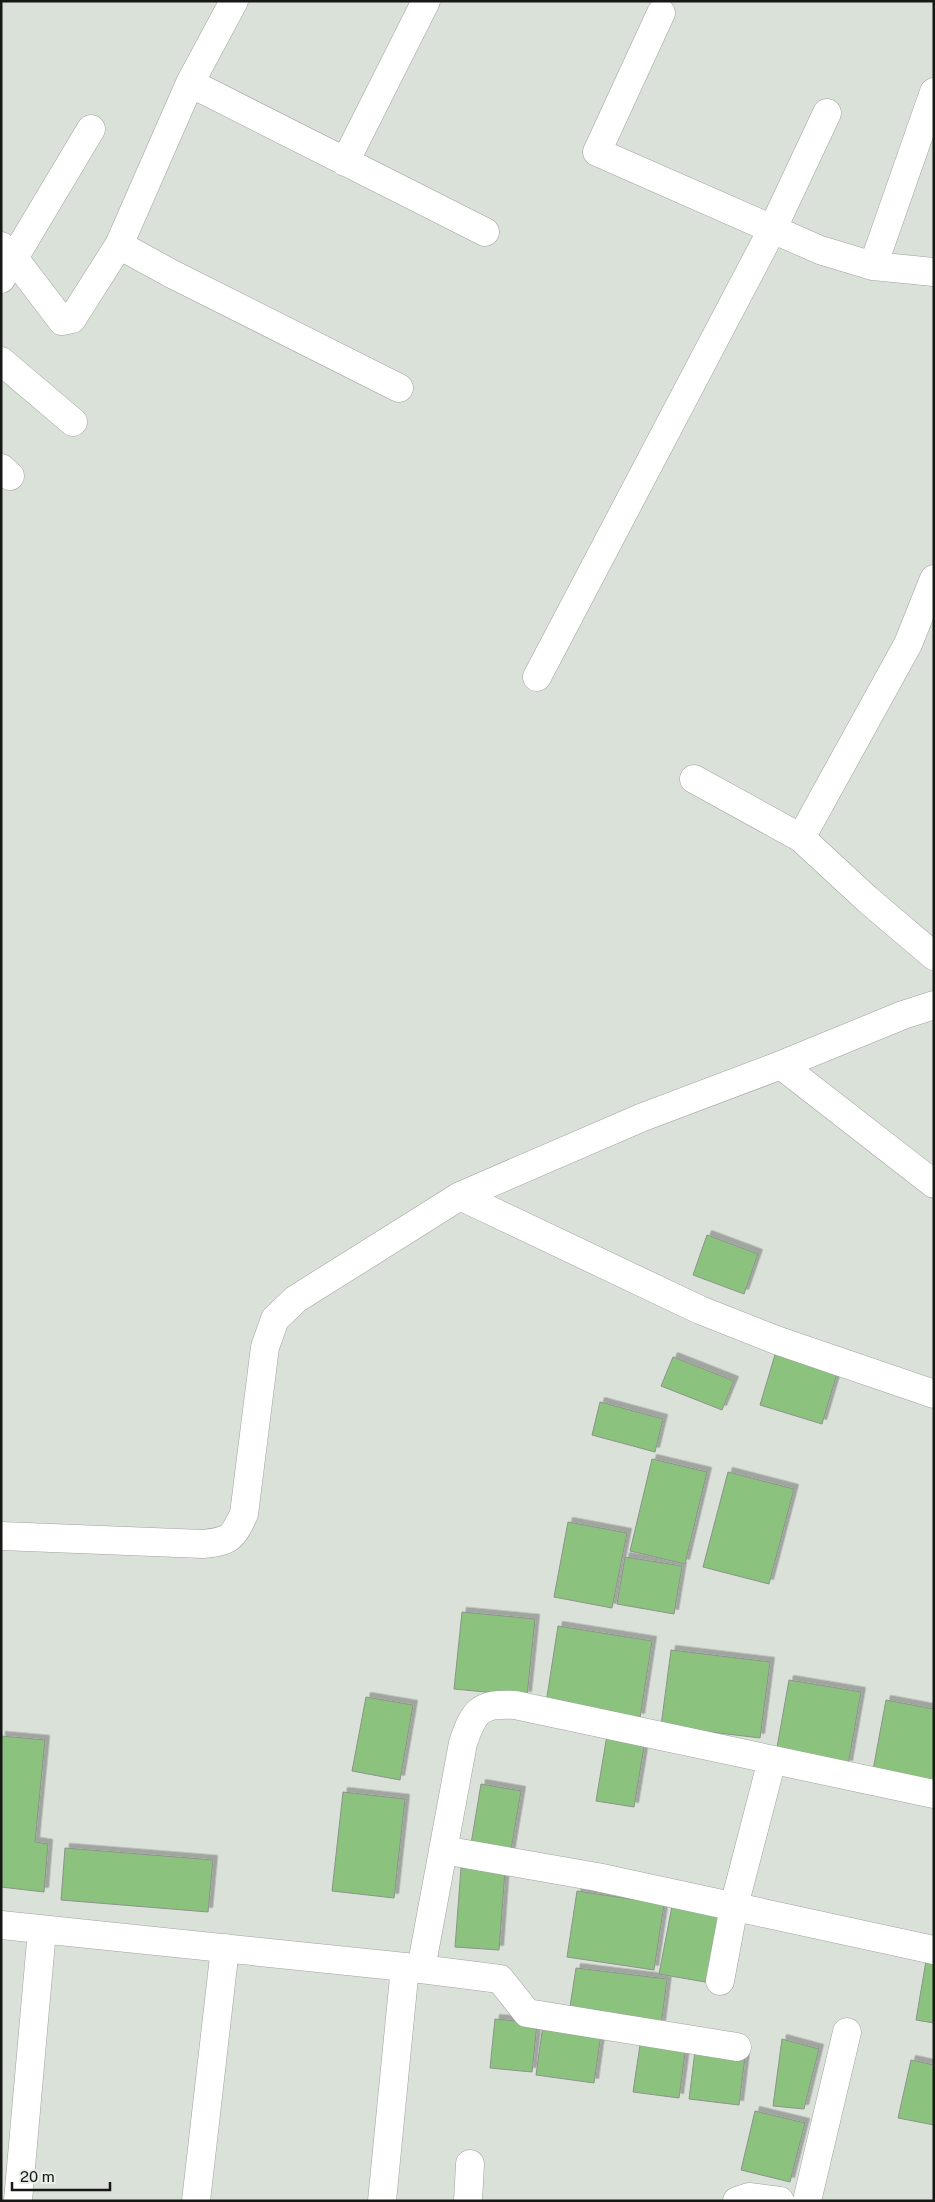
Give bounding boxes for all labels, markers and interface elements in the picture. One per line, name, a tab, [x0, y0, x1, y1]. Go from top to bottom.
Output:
scale bar	[12, 2160, 110, 2192]
text: 20 m	[20, 2168, 55, 2185]

